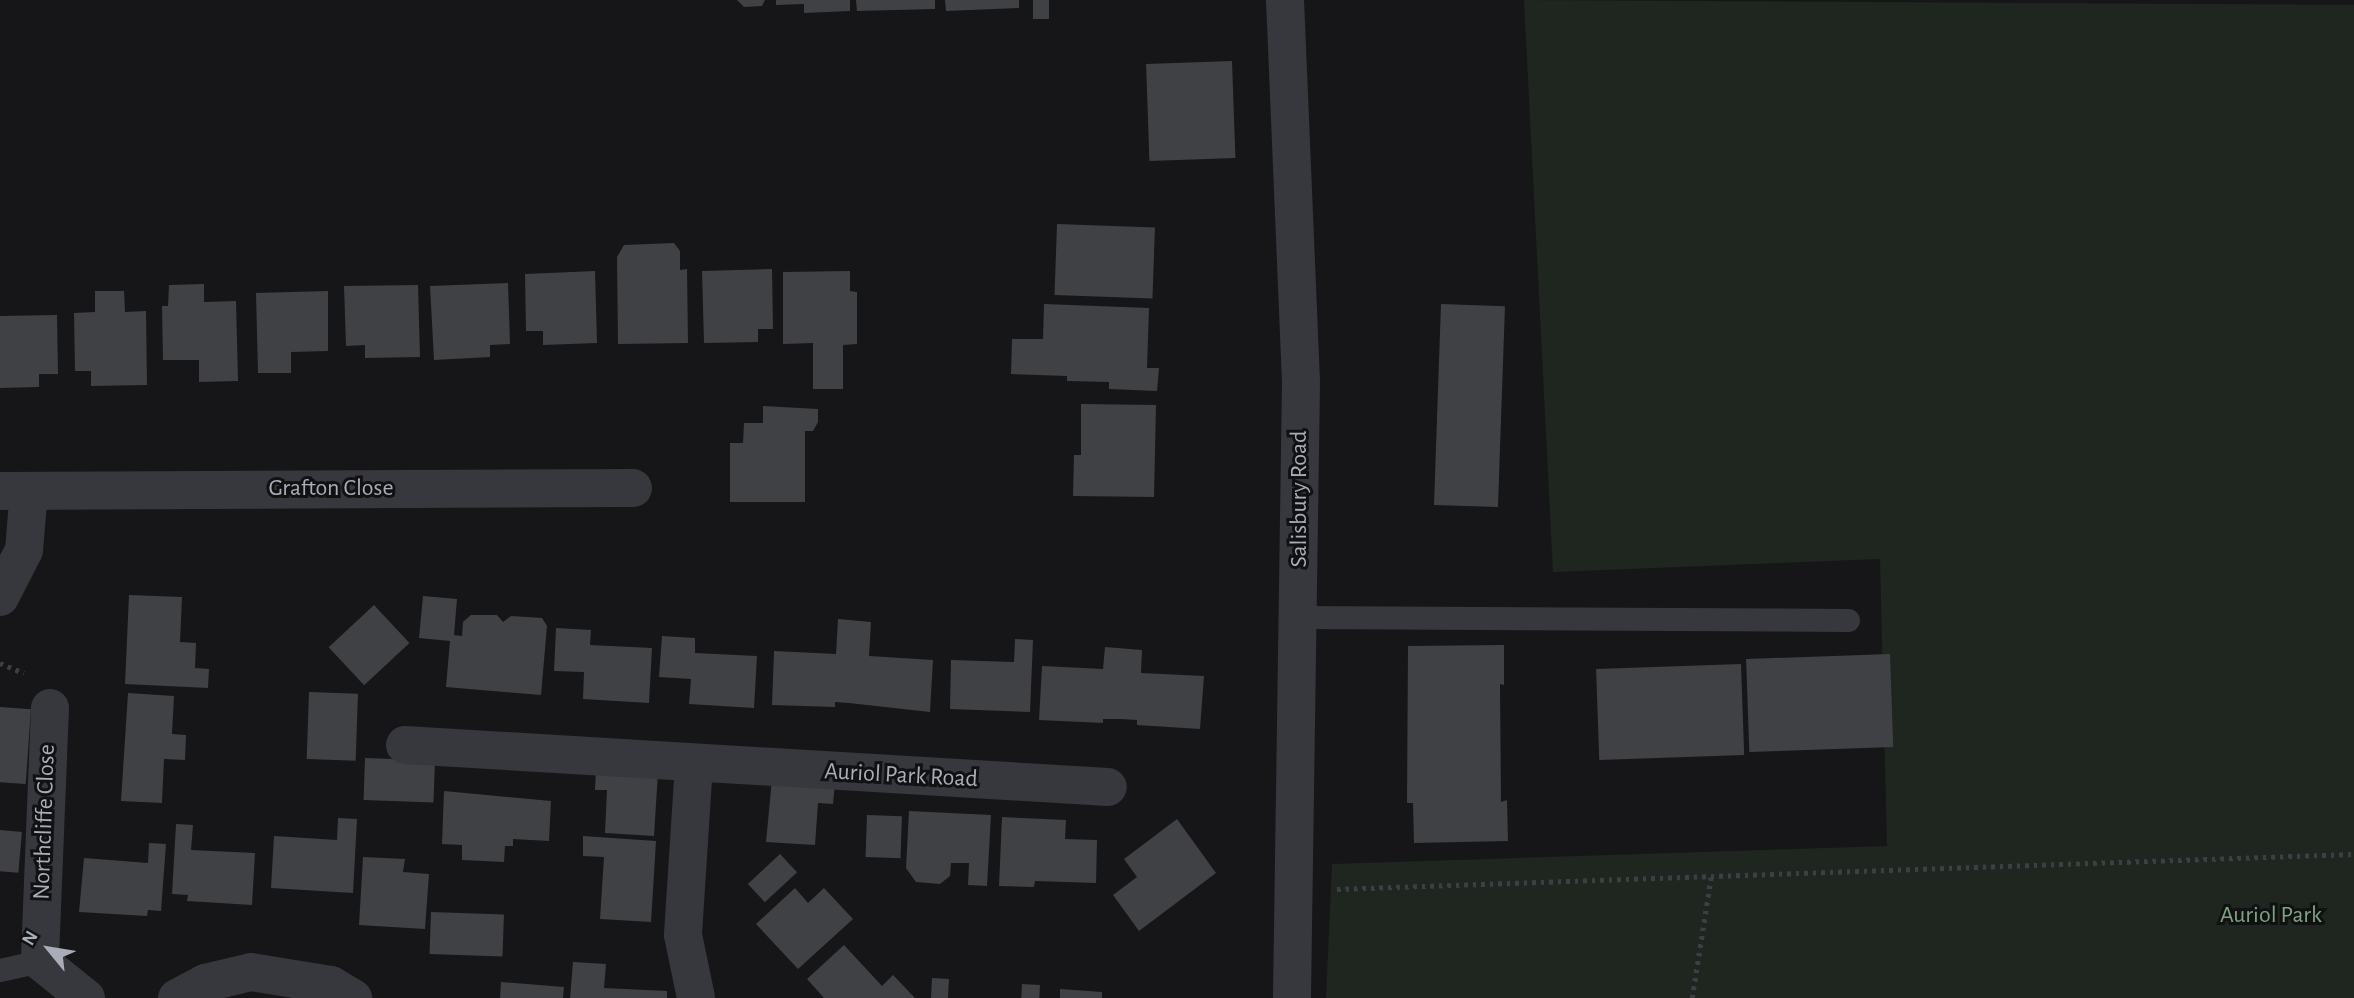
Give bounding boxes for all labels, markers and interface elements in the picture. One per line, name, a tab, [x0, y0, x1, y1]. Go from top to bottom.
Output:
street label: Salisbury Road	[1286, 431, 1314, 567]
street label: Grafton Close	[268, 475, 394, 503]
street label: Northcliffe Close	[28, 744, 62, 900]
street label: Auriol Park Road	[823, 758, 979, 794]
park label: Auriol Park	[2220, 902, 2322, 930]
north arrow	[14, 914, 84, 984]
text: N	[19, 928, 42, 949]

